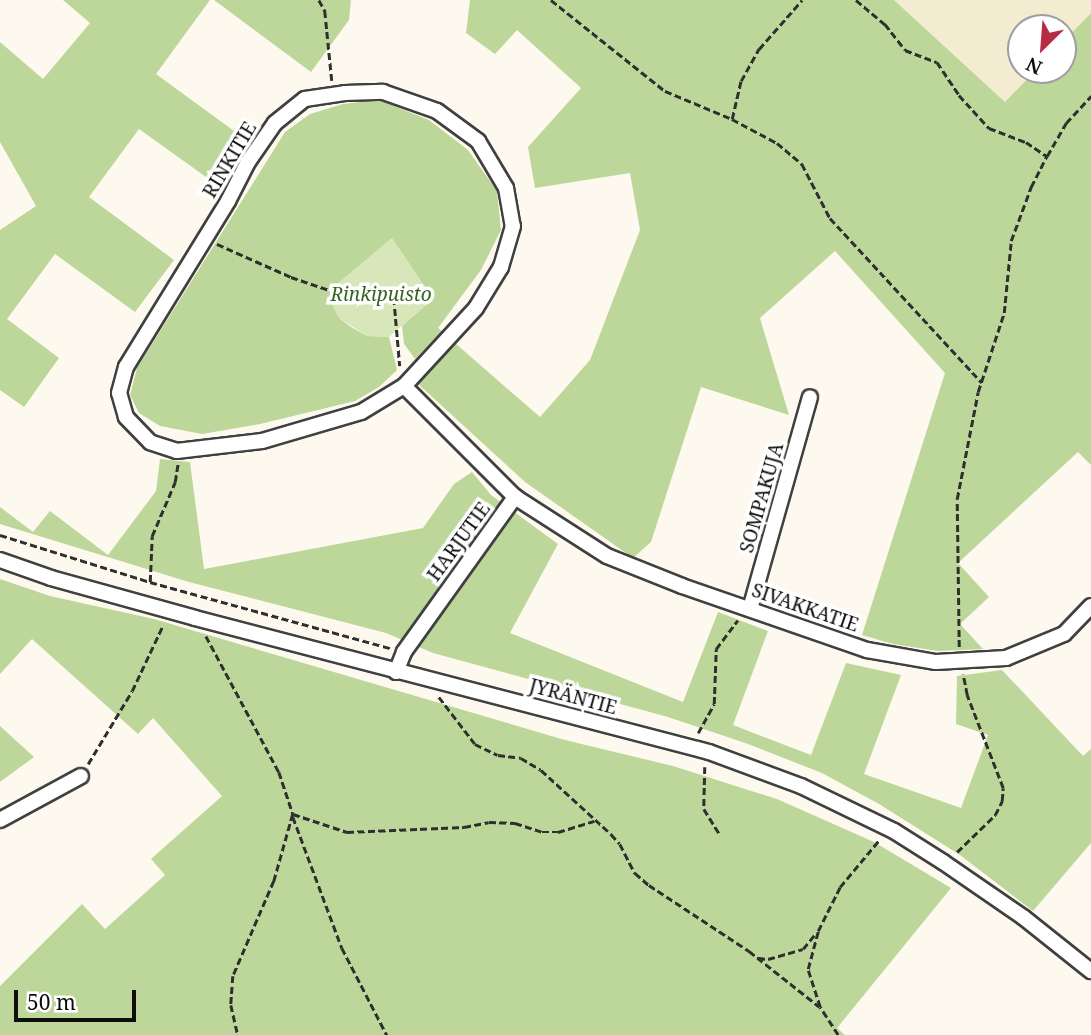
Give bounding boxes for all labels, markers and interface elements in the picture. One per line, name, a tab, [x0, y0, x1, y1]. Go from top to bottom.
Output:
north arrow	[1007, 14, 1077, 84]
text: N	[1022, 51, 1046, 81]
street label: RINKITIE	[198, 118, 262, 202]
park label: Rinkipuisto	[330, 284, 432, 306]
street label: SOMPAKUJA	[735, 440, 789, 556]
street label: HARJUTIE	[423, 498, 495, 586]
street label: SIVAKKATIE	[749, 579, 861, 637]
street label: JYRÄNTIE	[527, 674, 619, 720]
scale bar	[18, 976, 140, 1020]
text: 50 m	[27, 988, 76, 1016]

